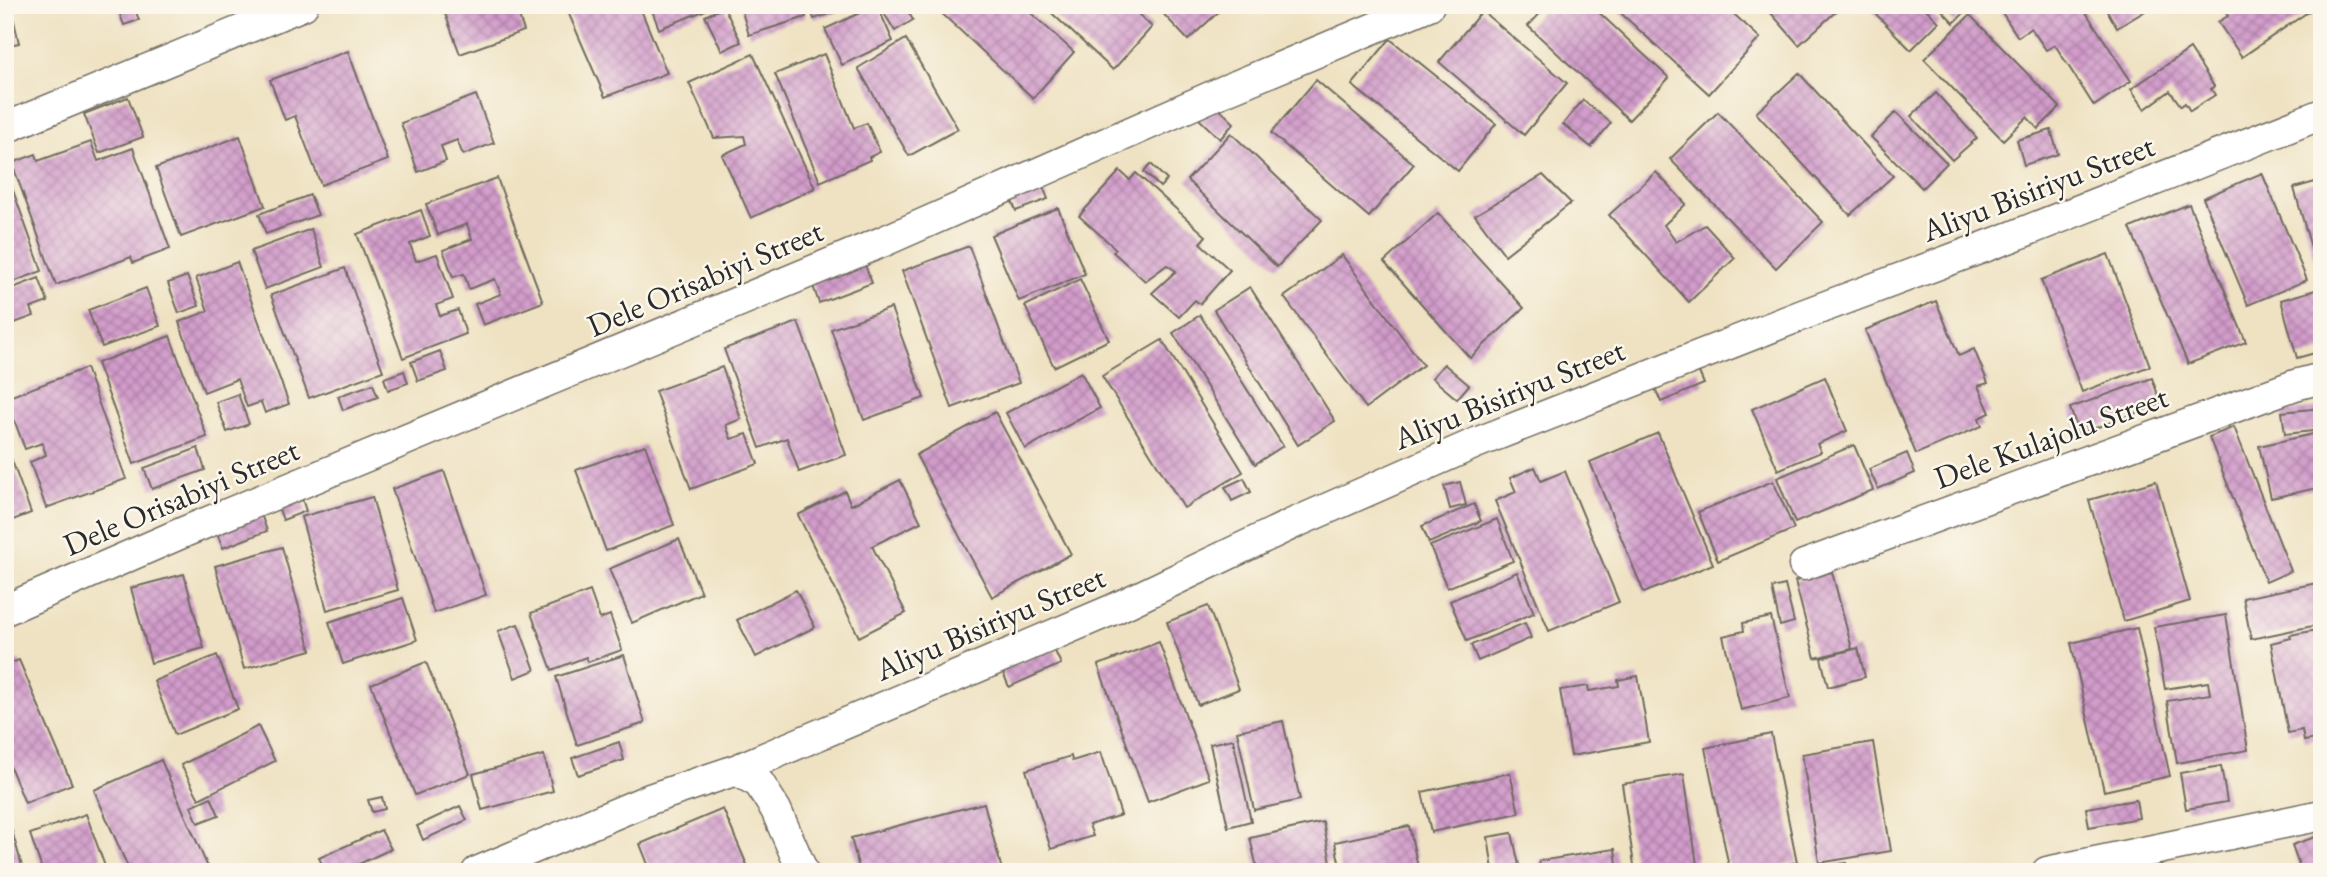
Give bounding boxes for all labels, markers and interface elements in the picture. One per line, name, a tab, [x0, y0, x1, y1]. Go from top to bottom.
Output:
street label: Aliyu Bisiriyu Street	[1915, 124, 2160, 252]
street label: Dele Orisabiyi Street	[581, 209, 829, 347]
street label: Aliyu Bisiriyu Street	[1386, 328, 1631, 460]
street label: Dele Kulajolu Street	[1928, 375, 2174, 499]
street label: Dele Orisabiyi Street	[57, 428, 305, 566]
street label: Aliyu Bisiriyu Street	[868, 556, 1111, 691]

